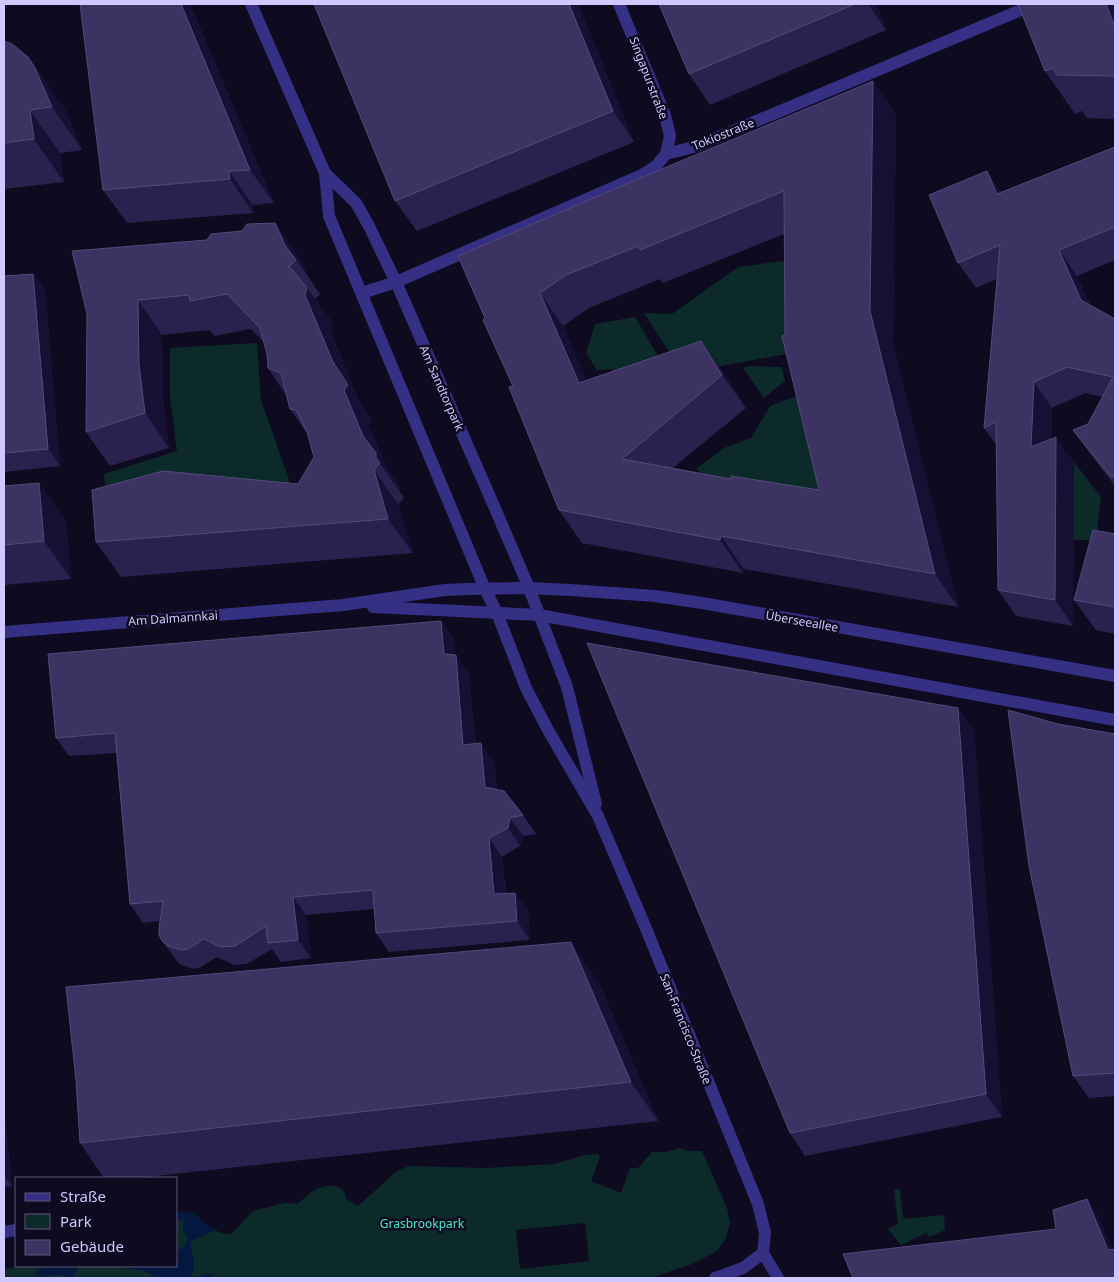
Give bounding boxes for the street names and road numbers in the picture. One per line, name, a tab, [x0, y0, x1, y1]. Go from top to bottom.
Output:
street label: Singapurstraße	[626, 34, 673, 122]
street label: Tokiostraße	[689, 114, 757, 154]
street label: Am Sandtorpark	[415, 342, 469, 434]
street label: Am Dalmannkai	[128, 606, 218, 630]
street label: Überseeallee	[764, 606, 840, 636]
street label: San-Francisco-Straße	[656, 971, 716, 1087]

